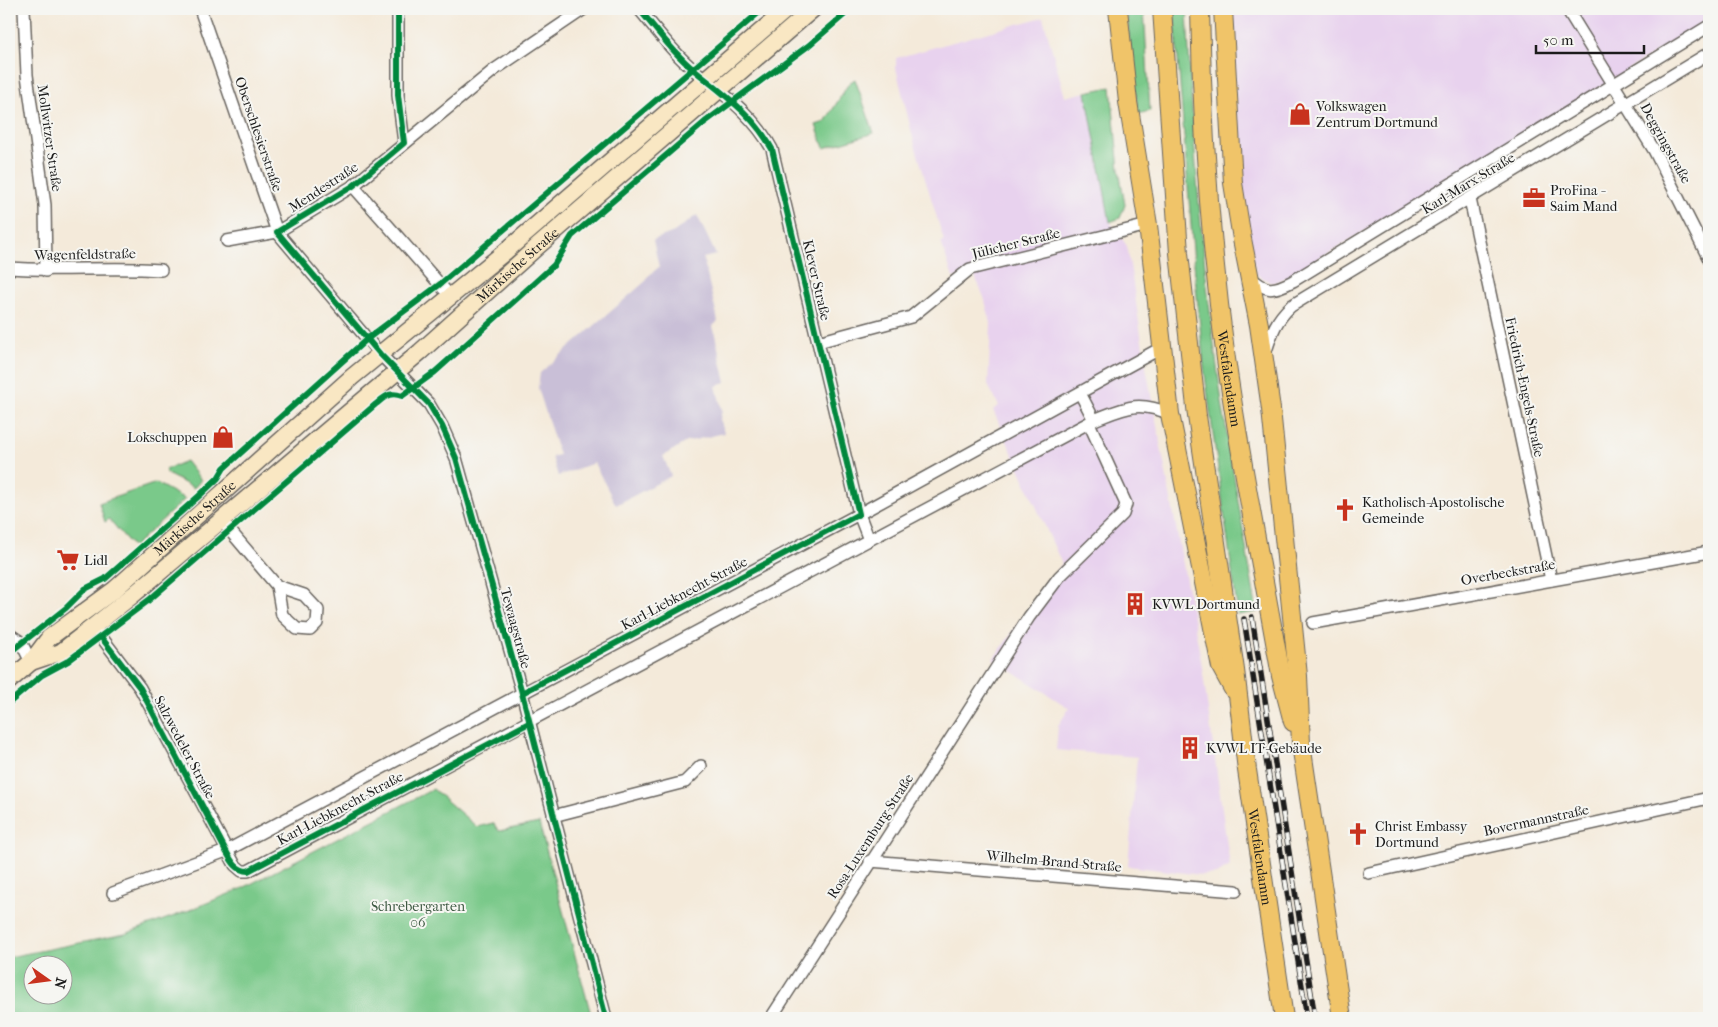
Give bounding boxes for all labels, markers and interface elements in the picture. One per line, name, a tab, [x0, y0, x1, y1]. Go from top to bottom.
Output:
scale bar	[1536, 22, 1643, 54]
text: 50 m	[1543, 31, 1574, 49]
street label: Oberschlesierstraße	[231, 74, 286, 194]
street label: Mollwitzer Straße	[34, 83, 65, 193]
place label: Volkswagen Zentrum Dortmund	[1315, 98, 1438, 131]
street label: Deggingstraße	[1636, 100, 1695, 187]
shop icon: Volkswagen Zentrum Dortmund	[1287, 101, 1313, 127]
street label: Karl-Marx-Straße	[1419, 149, 1518, 218]
street label: Mendestraße	[285, 159, 361, 216]
place label: ProFina - Saim Mand	[1550, 182, 1618, 215]
office icon: ProFina - Saim Mand	[1521, 185, 1547, 211]
street label: Märkische Straße	[473, 224, 562, 307]
street label: Jülicher Straße	[969, 224, 1062, 263]
street label: Klever Straße	[799, 238, 834, 322]
street label: Wagenfeldstraße	[33, 245, 136, 264]
street label: Friedrich-Engels-Straße	[1501, 316, 1548, 459]
street label: Westfalendamm	[1213, 328, 1244, 428]
shop icon: Lokschuppen	[210, 424, 236, 450]
place label: Lokschuppen	[127, 429, 207, 446]
street label: Märkische Straße	[150, 477, 240, 560]
place label: Katholisch-Apostolische Gemeinde	[1362, 494, 1504, 527]
church icon: Katholisch-Apostolische Gemeinde	[1332, 497, 1358, 523]
supermarket icon: Lidl	[55, 547, 81, 573]
place label: Lidl	[84, 552, 108, 569]
street label: Karl-Liebknecht-Straße	[618, 553, 750, 634]
street label: Overbeckstraße	[1460, 556, 1557, 589]
street label: Tewaagstraße	[497, 586, 534, 670]
building icon: KVWL Dortmund	[1122, 591, 1148, 617]
place label: KVWL Dortmund	[1152, 596, 1260, 613]
street label: Salzwedeler Straße	[150, 693, 219, 802]
building icon: KVWL IT-Gebäude	[1177, 735, 1203, 761]
place label: KVWL IT-Gebäude	[1206, 740, 1322, 757]
street label: Karl-Liebknecht-Straße	[274, 768, 406, 849]
street label: Rosa-Luxemburg-Straße	[824, 771, 917, 902]
street label: Bovermannstraße	[1482, 801, 1590, 840]
street label: Westfalendamm	[1244, 807, 1275, 907]
place label: Christ Embassy Dortmund	[1375, 818, 1468, 851]
church icon: Christ Embassy Dortmund	[1345, 821, 1371, 847]
street label: Wilhelm-Brand-Straße	[985, 847, 1122, 876]
park label: Schrebergarten 06	[371, 898, 465, 931]
north arrow	[22, 954, 72, 1004]
text: N	[51, 976, 70, 991]

